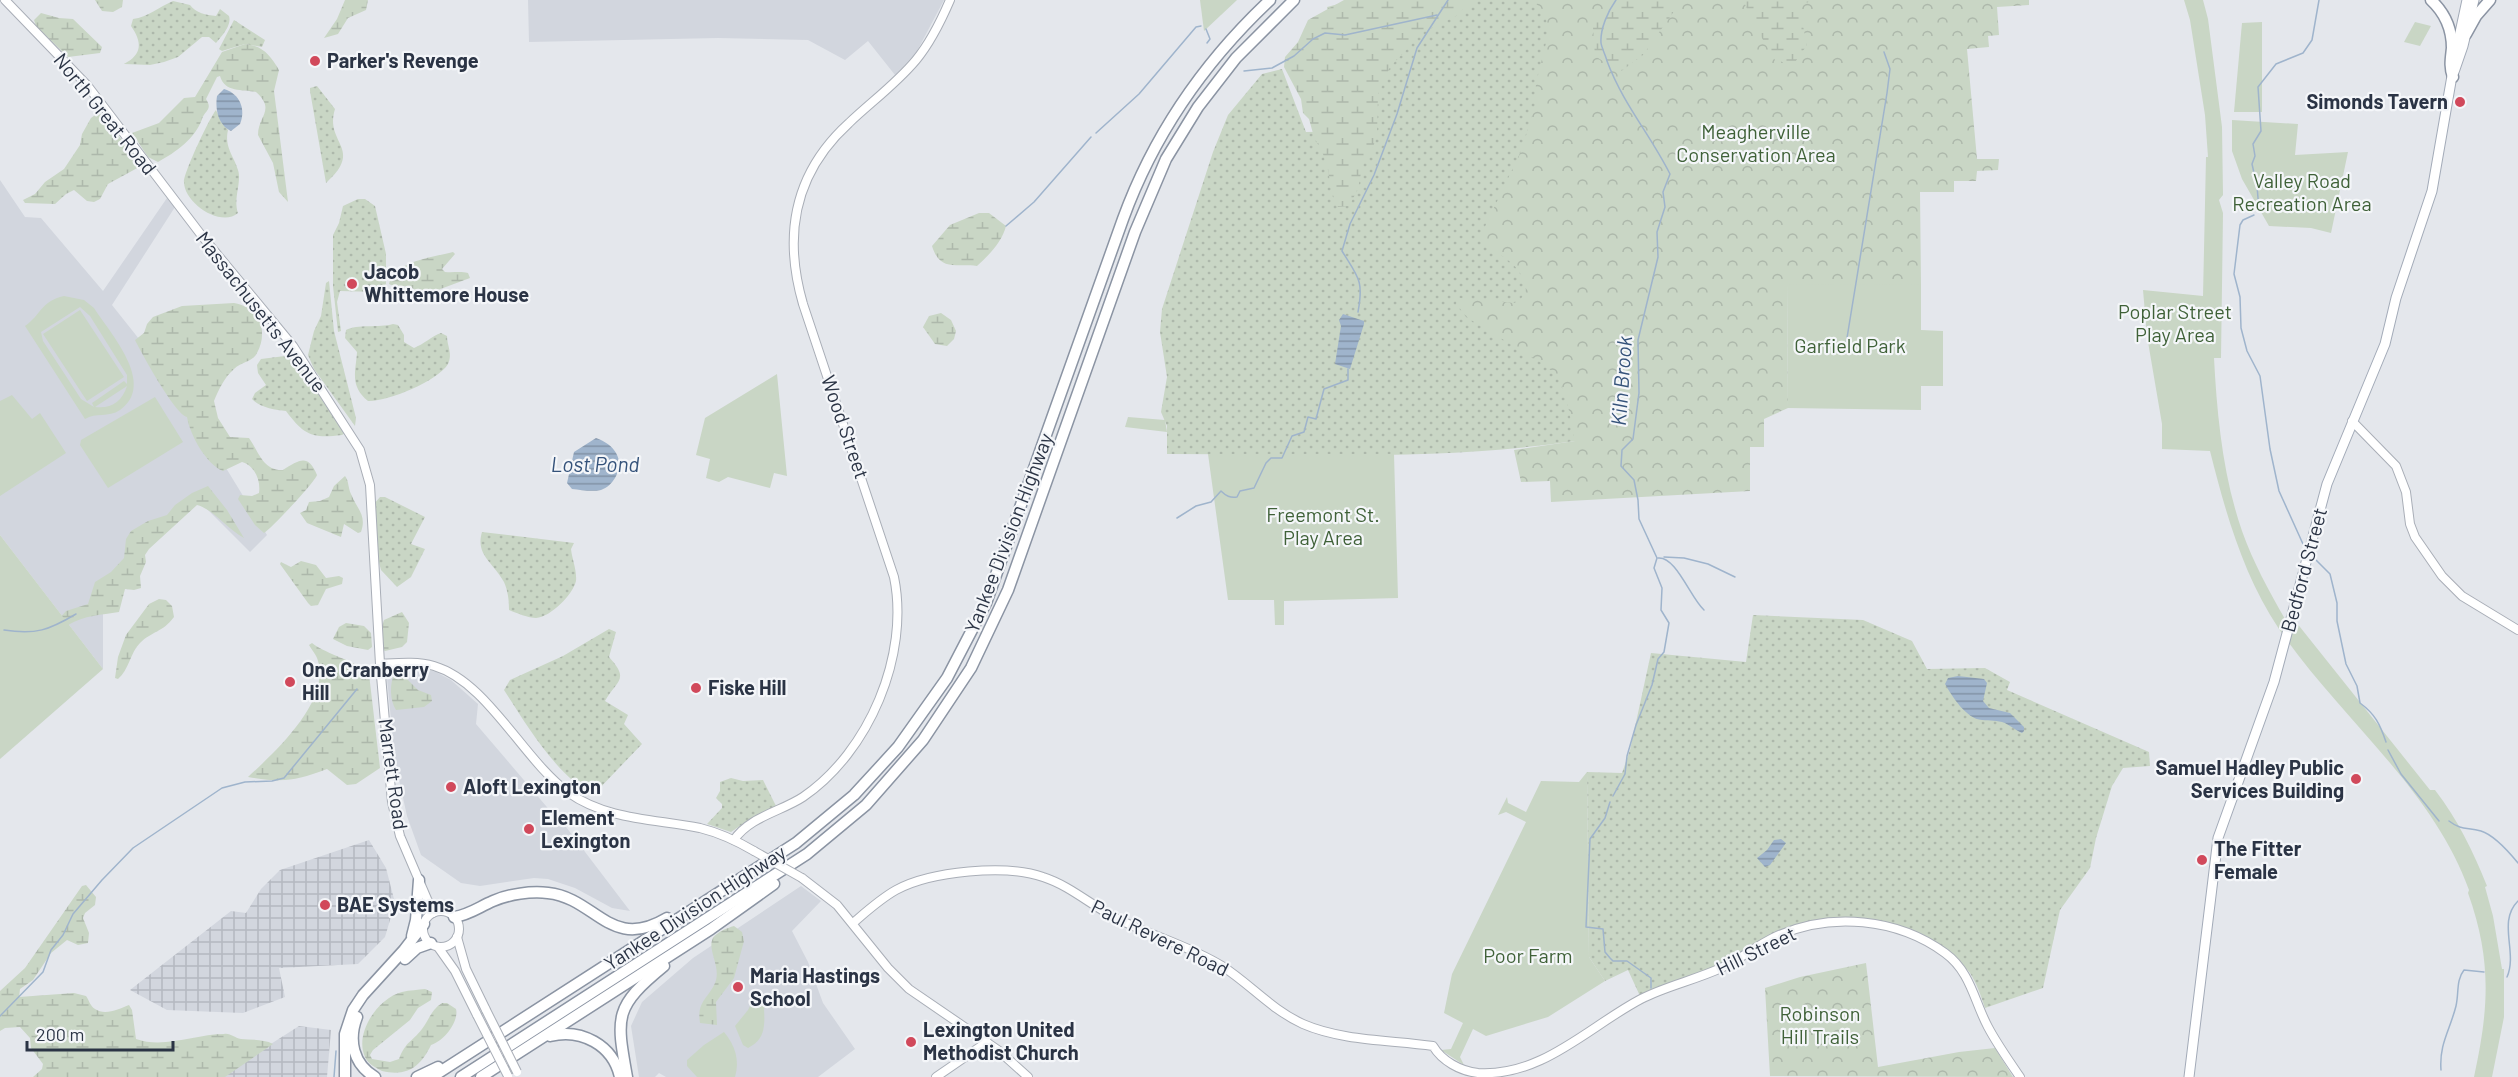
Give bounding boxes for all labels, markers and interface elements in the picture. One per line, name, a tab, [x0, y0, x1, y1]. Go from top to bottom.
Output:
street label: North Great Road	[49, 48, 162, 179]
place label: Parker's Revenge	[327, 48, 479, 72]
marker: Parker's Revenge	[308, 54, 322, 68]
place label: Simonds Tavern	[2306, 89, 2448, 113]
marker: Simonds Tavern	[2453, 95, 2467, 109]
park label: Meagherville Conservation Area	[1676, 119, 1836, 166]
park label: Valley Road Recreation Area	[2232, 168, 2372, 215]
street label: Massachusetts Avenue	[192, 226, 332, 397]
place label: Jacob Whittemore House	[364, 259, 529, 306]
marker: Jacob Whittemore House	[345, 277, 359, 291]
park label: Poplar Street Play Area	[2118, 299, 2232, 346]
park label: Garfield Park	[1794, 333, 1906, 357]
water label: Kiln Brook	[1605, 334, 1636, 427]
street label: Wood Street	[817, 372, 875, 482]
street label: Yankee Division Highway	[959, 429, 1057, 636]
water label: Lost Pond	[551, 451, 639, 476]
park label: Freemont St. Play Area	[1266, 502, 1380, 549]
street label: Bedford Street	[2275, 505, 2331, 635]
place label: One Cranberry Hill	[302, 657, 429, 704]
marker: One Cranberry Hill	[283, 675, 297, 689]
place label: Fiske Hill	[708, 675, 786, 699]
marker: Fiske Hill	[689, 681, 703, 695]
street label: Marrett Road	[374, 717, 414, 831]
place label: Samuel Hadley Public Services Building	[2156, 755, 2344, 802]
marker: Samuel Hadley Public Services Building	[2349, 772, 2363, 786]
place label: Aloft Lexington	[463, 774, 601, 798]
marker: Aloft Lexington	[444, 780, 458, 794]
place label: Element Lexington	[541, 805, 630, 852]
marker: Element Lexington	[522, 822, 536, 836]
place label: The Fitter Female	[2214, 836, 2302, 883]
street label: Yankee Division Highway	[599, 839, 790, 975]
marker: The Fitter Female	[2195, 853, 2209, 867]
place label: BAE Systems	[337, 892, 454, 916]
street label: Paul Revere Road	[1088, 893, 1233, 981]
marker: BAE Systems	[318, 898, 332, 912]
street label: Hill Street	[1712, 920, 1799, 980]
park label: Poor Farm	[1483, 943, 1573, 967]
place label: Maria Hastings School	[750, 963, 880, 1010]
marker: Maria Hastings School	[731, 980, 745, 994]
park label: Robinson Hill Trails	[1779, 1001, 1861, 1048]
scale bar	[27, 1014, 172, 1052]
place label: Lexington United Methodist Church	[923, 1017, 1079, 1064]
text: 200 m	[36, 1023, 84, 1045]
marker: Lexington United Methodist Church	[904, 1035, 918, 1049]

